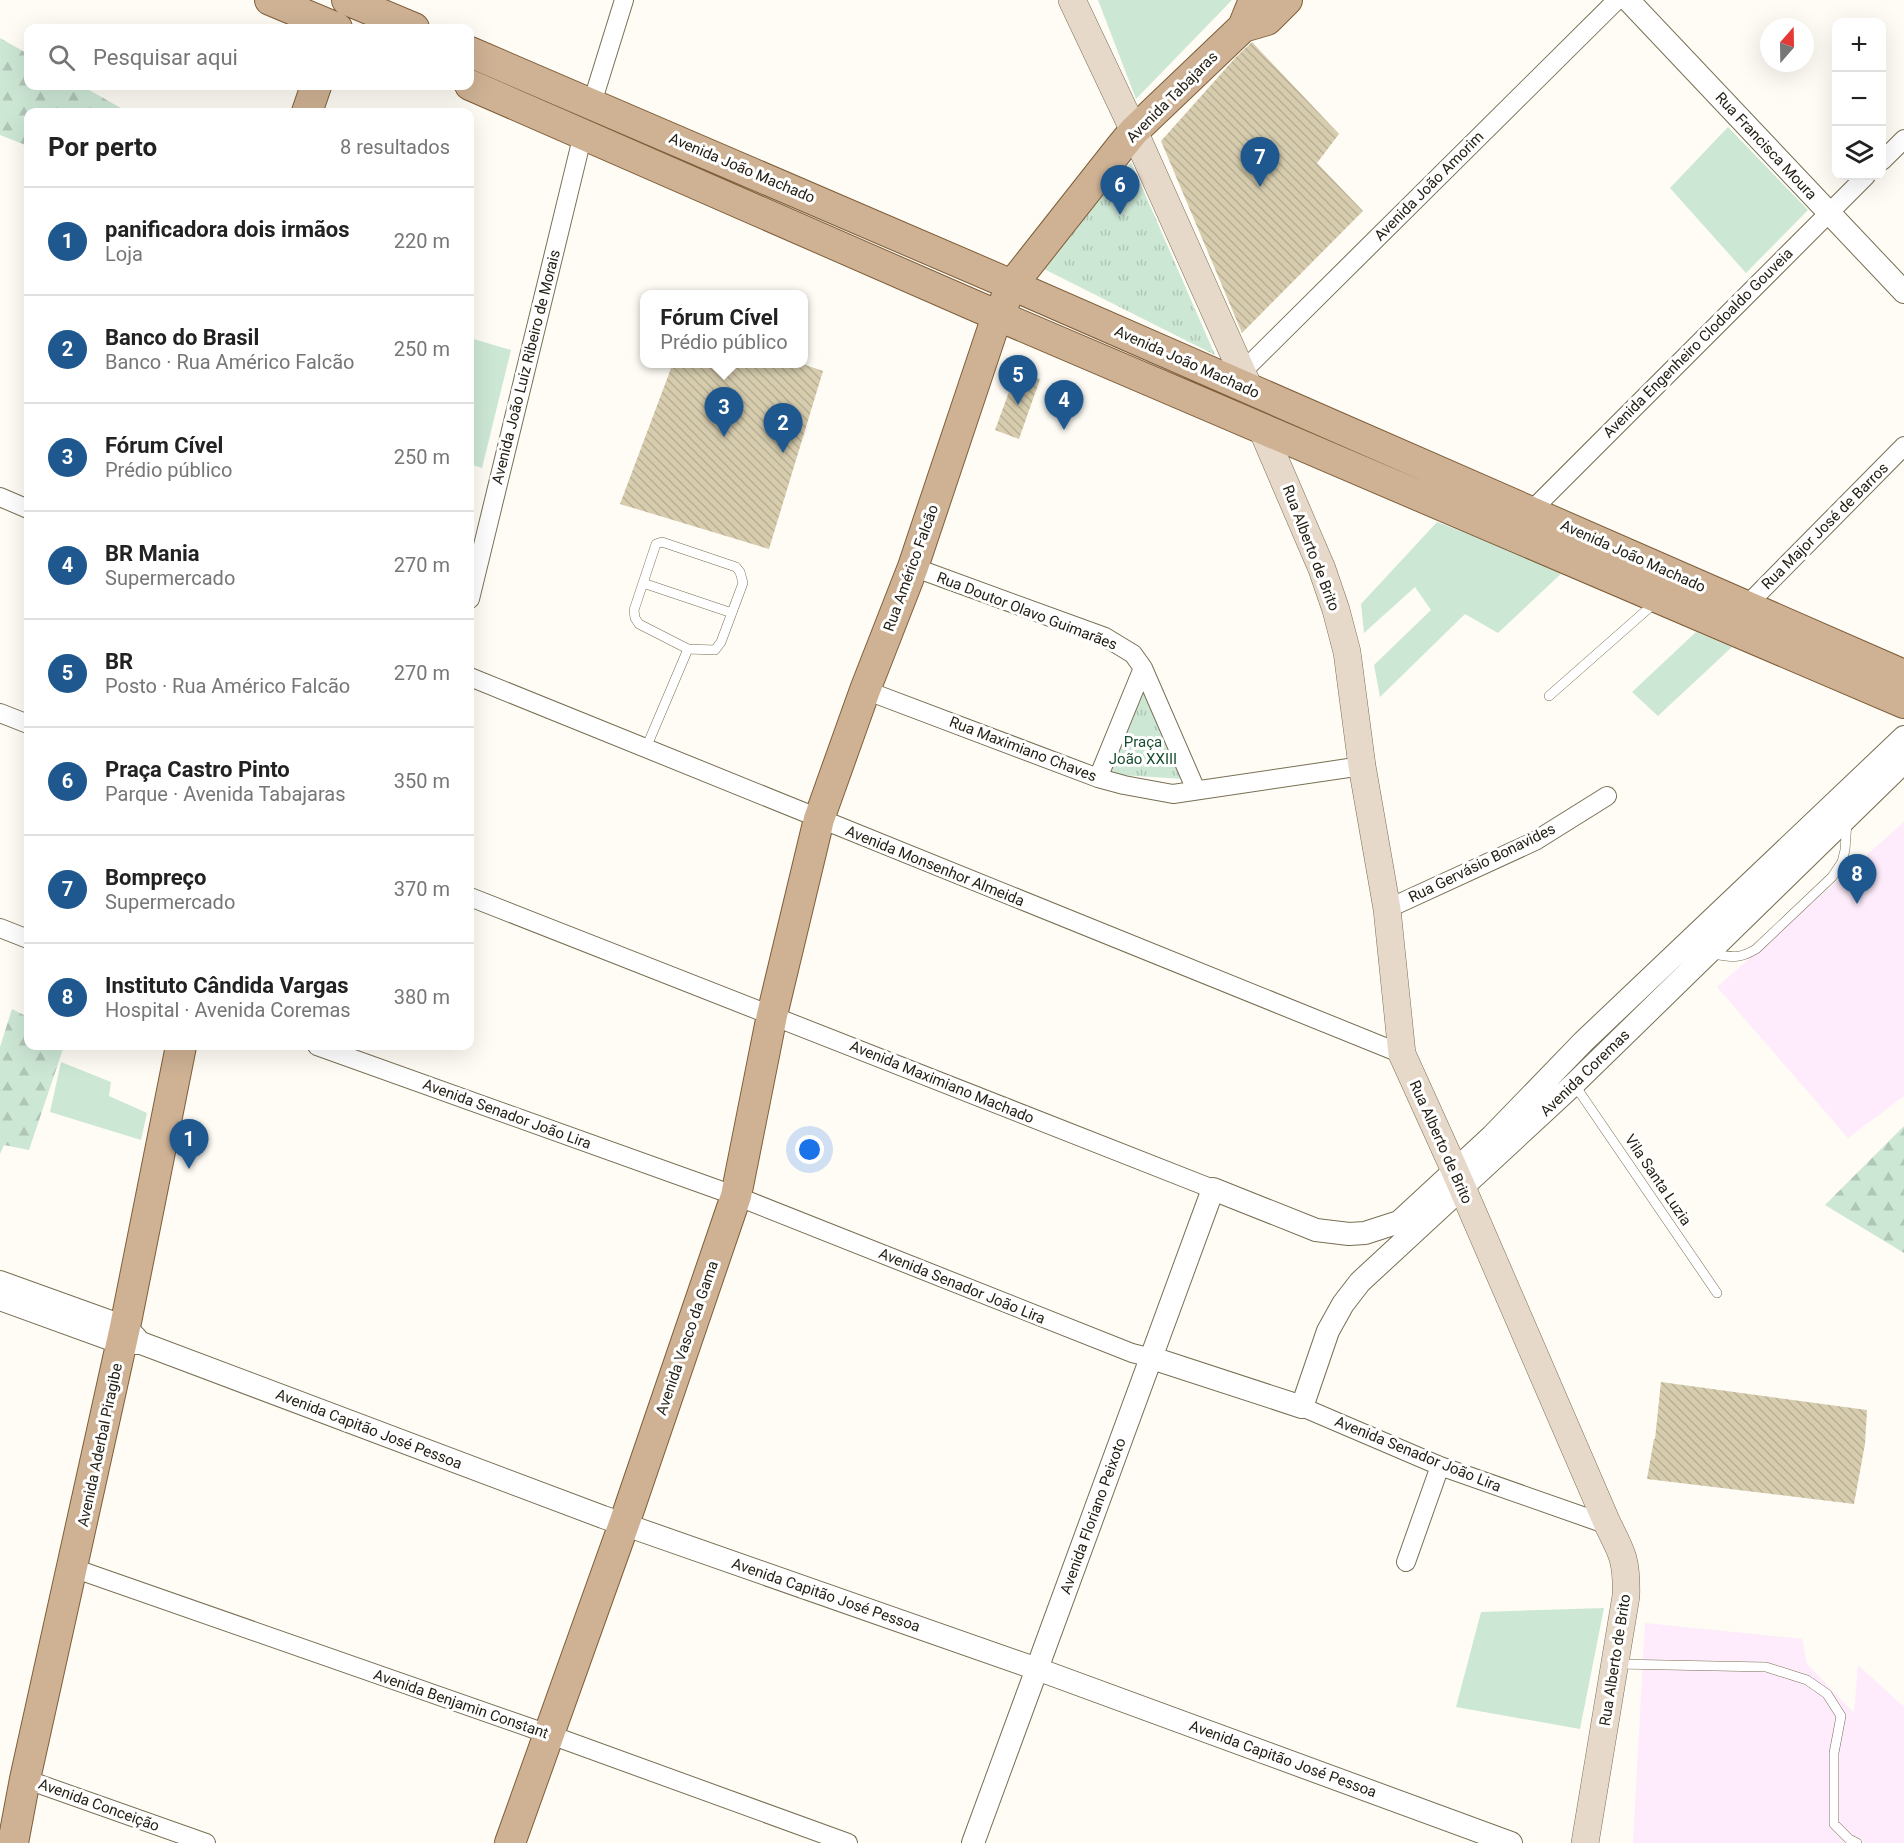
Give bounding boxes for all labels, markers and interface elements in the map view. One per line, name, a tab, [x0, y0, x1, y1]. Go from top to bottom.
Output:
north arrow	[1760, 18, 1814, 72]
map controls	[1832, 18, 1886, 180]
button: +	[1832, 18, 1886, 72]
search box	[24, 24, 474, 90]
icon: search	[45, 41, 78, 74]
text: Pesquisar aqui	[93, 45, 238, 70]
street label: Avenida Tabajaras	[1123, 48, 1221, 146]
button: −	[1832, 72, 1886, 126]
street label: Rua Francisca Moura	[1711, 88, 1821, 204]
button: layers	[1832, 126, 1886, 180]
street label: Avenida João Amorim	[1370, 127, 1488, 245]
street label: Avenida João Machado	[666, 129, 818, 207]
text: Por perto	[48, 132, 157, 162]
text: 8 resultados	[340, 135, 450, 159]
pin: 7	[1240, 138, 1280, 187]
pin: 6	[1100, 166, 1140, 215]
text: panificadora dois irmãos	[105, 217, 350, 242]
text: 1	[62, 229, 73, 253]
text: 220 m	[394, 229, 450, 253]
text: Loja	[105, 242, 143, 266]
street label: Avenida Engenheiro Clodoaldo Gouveia	[1599, 244, 1797, 442]
street label: Avenida João Luiz Ribeiro de Morais	[488, 248, 564, 486]
popup	[640, 290, 808, 368]
text: Fórum Cível	[660, 305, 779, 330]
street label: Avenida João Machado	[1112, 322, 1262, 402]
text: Banco do Brasil	[105, 325, 259, 350]
text: Prédio público	[660, 330, 788, 354]
text: 2	[62, 337, 73, 361]
text: 250 m	[394, 337, 450, 361]
text: Banco · Rua Américo Falcão	[105, 350, 354, 374]
pin: 5	[998, 356, 1038, 405]
pin: 4	[1044, 380, 1084, 430]
pin: 3	[704, 388, 744, 437]
pin: 2	[764, 404, 802, 453]
text: Fórum Cível	[105, 433, 223, 458]
text: 3	[62, 445, 73, 469]
text: 250 m	[394, 445, 450, 469]
text: Prédio público	[105, 458, 232, 482]
street label: Rua Major José de Barros	[1758, 459, 1892, 593]
street label: Rua Alberto de Brito	[1279, 483, 1343, 613]
street label: Rua Américo Falcão	[880, 502, 942, 634]
street label: Avenida João Machado	[1558, 516, 1708, 596]
text: BR Mania	[105, 541, 200, 566]
text: 4	[62, 553, 73, 577]
text: 270 m	[394, 553, 450, 577]
text: Supermercado	[105, 566, 235, 590]
street label: Rua Doutor Olavo Guimarães	[934, 568, 1120, 654]
text: BR	[105, 649, 133, 674]
text: 5	[62, 661, 73, 685]
text: 270 m	[394, 661, 450, 685]
text: Posto · Rua Américo Falcão	[105, 674, 350, 698]
street label: Rua Maximiano Chaves	[947, 713, 1099, 785]
park label: Praça João XXIII	[1109, 733, 1177, 768]
text: Praça Castro Pinto	[105, 757, 290, 782]
text: 6	[62, 769, 73, 793]
text: 350 m	[394, 769, 450, 793]
text: Parque · Avenida Tabajaras	[105, 782, 346, 806]
street label: Rua Gervásio Bonavides	[1406, 820, 1558, 906]
street label: Avenida Monsenhor Almeida	[843, 822, 1027, 910]
pin: 8	[1838, 854, 1876, 904]
text: Bompreço	[105, 865, 207, 890]
text: 7	[62, 877, 73, 901]
text: 370 m	[394, 877, 450, 901]
text: Supermercado	[105, 890, 235, 914]
text: Instituto Cândida Vargas	[105, 973, 349, 998]
text: 8	[62, 985, 73, 1009]
text: 380 m	[394, 985, 450, 1009]
text: Hospital · Avenida Coremas	[105, 998, 351, 1022]
street label: Avenida Coremas	[1537, 1026, 1633, 1120]
street label: Avenida Maximiano Machado	[847, 1037, 1037, 1127]
street label: Avenida Senador João Lira	[420, 1075, 594, 1153]
street label: Rua Alberto de Brito	[1406, 1077, 1476, 1207]
pin: 1	[170, 1120, 208, 1169]
street label: Vila Santa Luzia	[1621, 1131, 1695, 1229]
your location	[795, 1135, 824, 1164]
street label: Avenida Senador João Lira	[876, 1244, 1048, 1328]
street label: Avenida Vasco da Gama	[652, 1258, 722, 1418]
street label: Avenida Aderbal Piragibe	[74, 1362, 126, 1528]
street label: Avenida Capitão José Pessoa	[273, 1385, 465, 1473]
street label: Avenida Senador João Lira	[1332, 1412, 1504, 1496]
street label: Avenida Floriano Peixoto	[1056, 1435, 1130, 1597]
street label: Avenida Capitão José Pessoa	[730, 1554, 922, 1636]
street label: Rua Alberto de Brito	[1596, 1593, 1634, 1727]
street label: Avenida Benjamin Constant	[371, 1666, 551, 1742]
street label: Avenida Capitão José Pessoa	[1187, 1717, 1379, 1801]
street label: Avenida Conceição	[36, 1775, 162, 1835]

